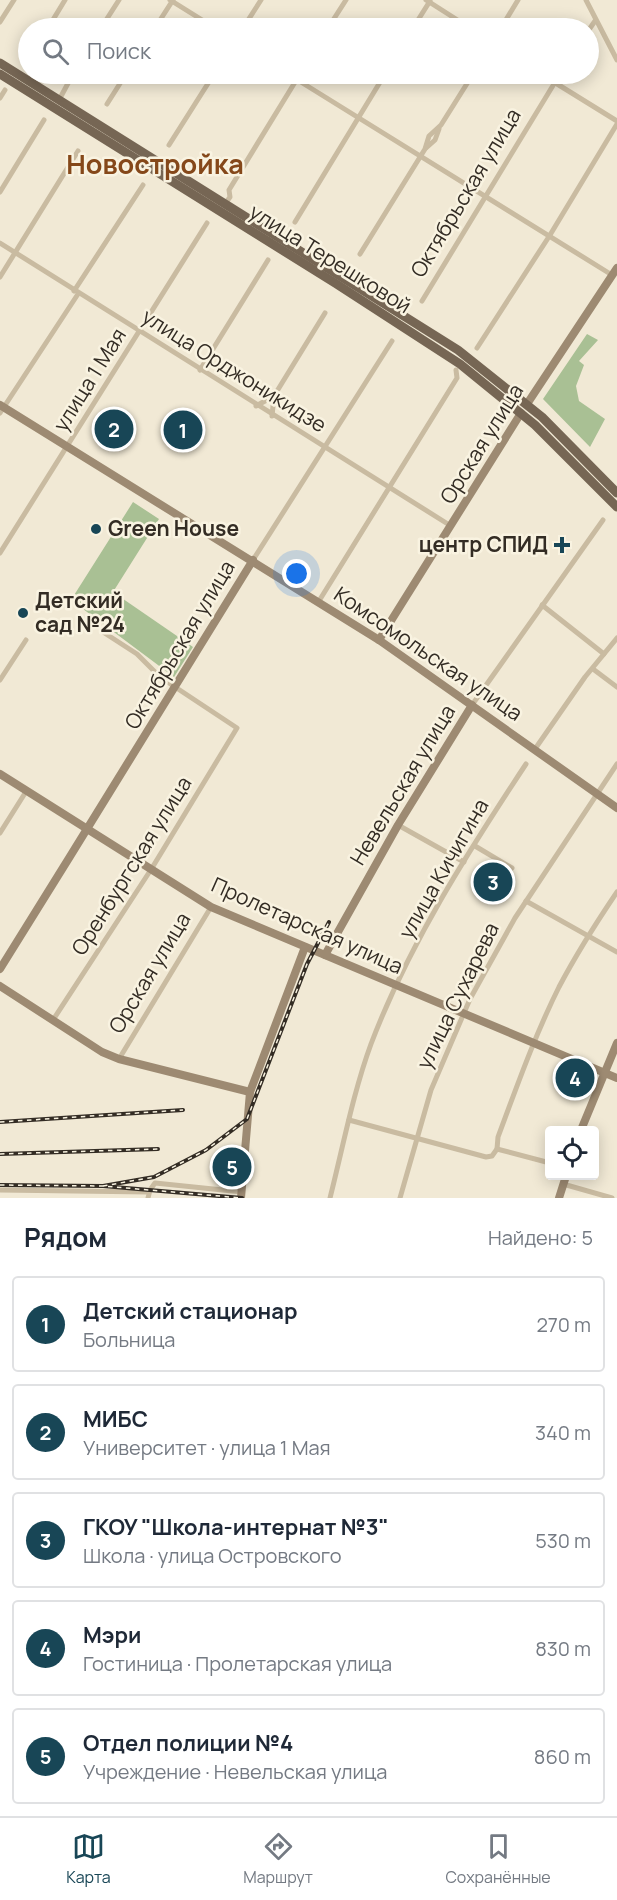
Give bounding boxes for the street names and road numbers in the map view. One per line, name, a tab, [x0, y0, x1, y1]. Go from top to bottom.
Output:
street label: Октябрьская улица	[404, 103, 527, 282]
street label: улица Терешковой	[244, 197, 417, 319]
street label: улица Орджоникидзе	[137, 302, 332, 438]
street label: улица 1 Мая	[46, 323, 132, 436]
street label: Орская улица	[433, 378, 529, 509]
street label: Октябрьская улица	[118, 555, 241, 734]
street label: Комсомольская улица	[329, 580, 528, 727]
street label: Невельская улица	[343, 699, 461, 870]
street label: Оренбургская улица	[65, 771, 198, 960]
street label: улица Кичигина	[392, 793, 495, 944]
street label: Пролетарская улица	[207, 870, 408, 980]
street label: Орская улица	[102, 907, 196, 1038]
street label: улица Сухарева	[410, 918, 505, 1073]

